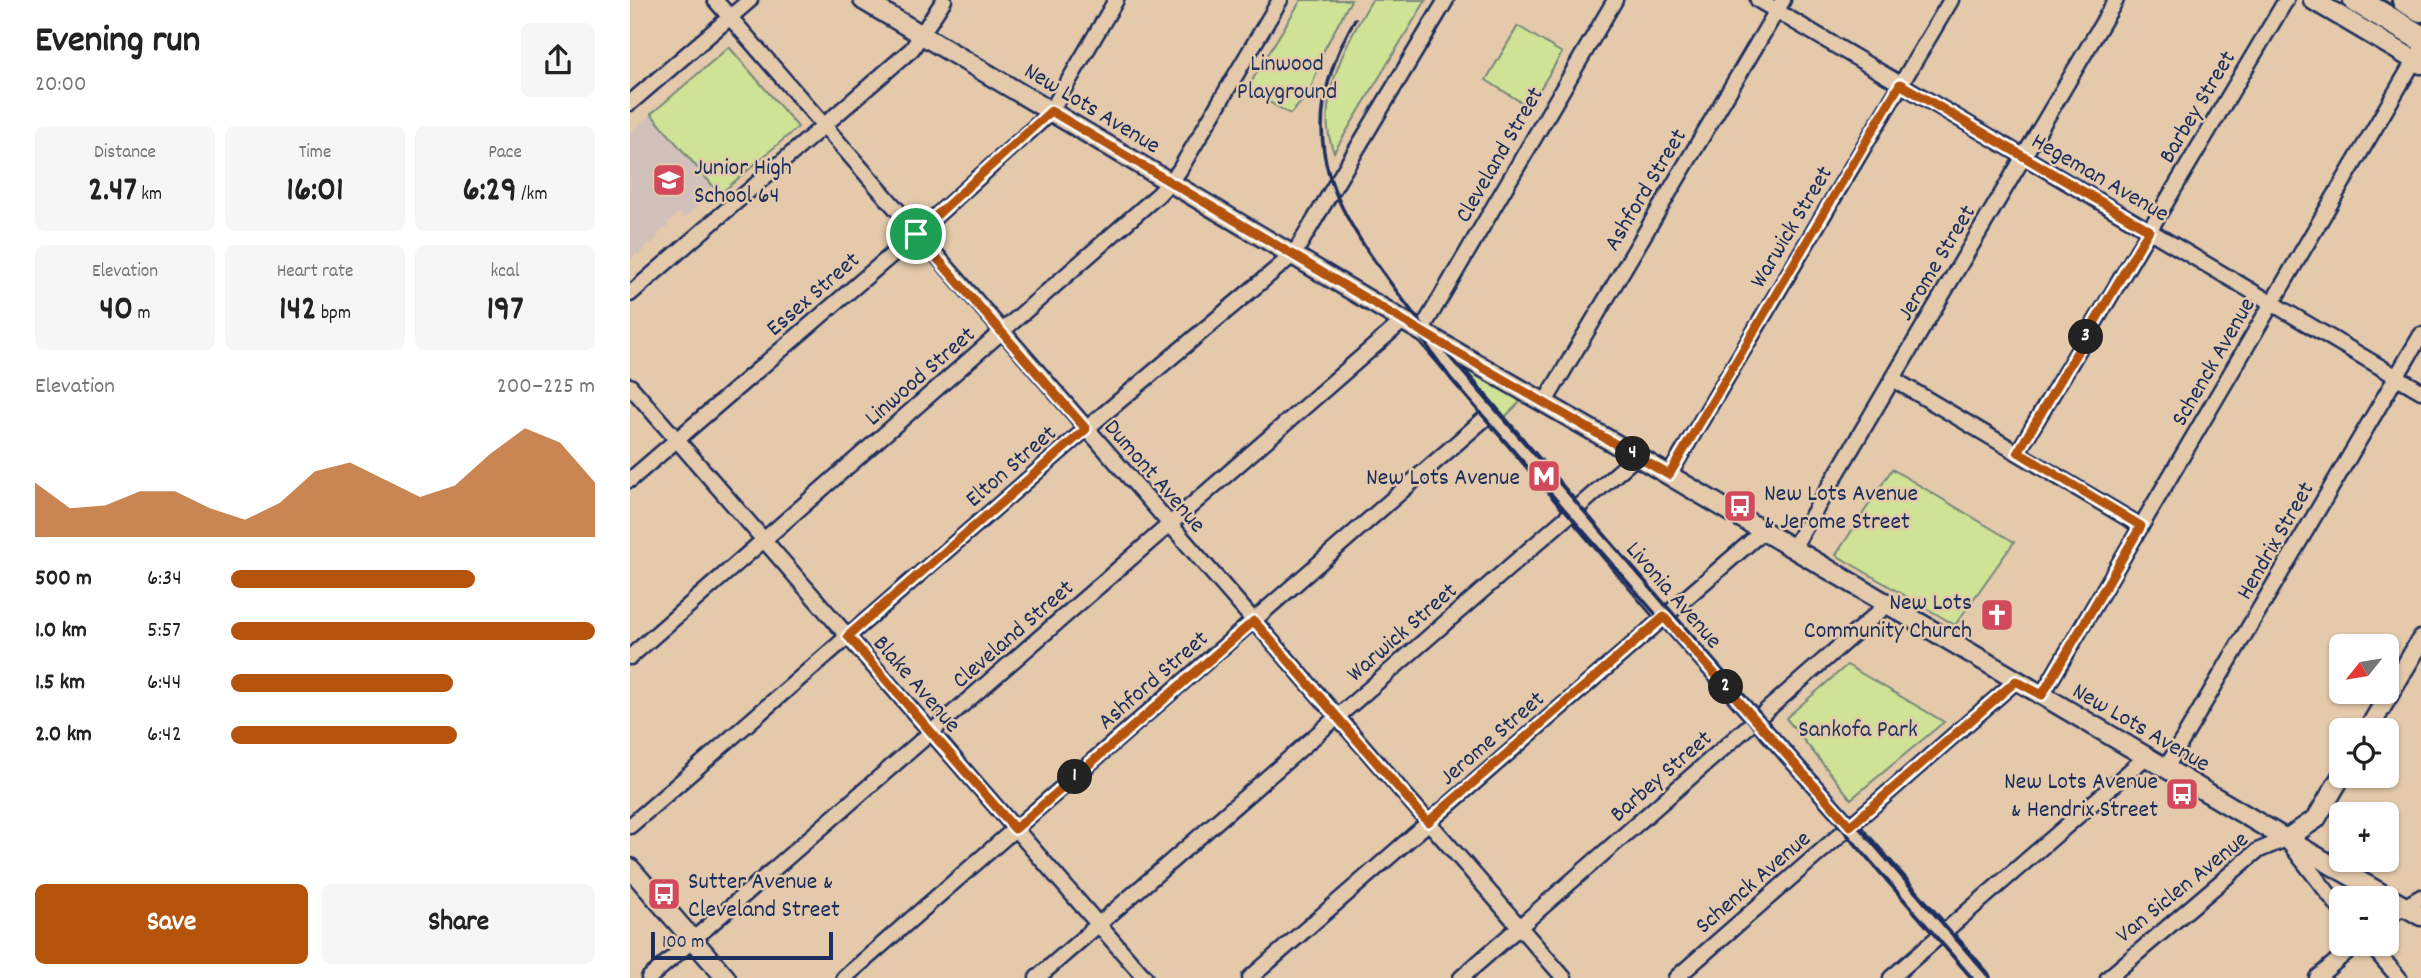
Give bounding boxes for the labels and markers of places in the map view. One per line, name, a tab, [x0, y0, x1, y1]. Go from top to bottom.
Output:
place label: Junior High School 64	[694, 152, 792, 214]
school or university icon: Junior High School 64	[650, 161, 688, 199]
pin	[886, 204, 946, 264]
pin: 3	[2068, 320, 2104, 354]
pin: 4	[1616, 436, 1650, 472]
metro station icon: New Lots Avenue	[1525, 457, 1563, 495]
place label: New Lots Avenue	[1366, 462, 1520, 496]
place label: New Lots Avenue & Jerome Street	[1764, 478, 1918, 540]
bus stop icon: New Lots Avenue & Jerome Street	[1721, 487, 1759, 525]
place label: New Lots Community Church	[1804, 587, 1972, 649]
church icon: New Lots Community Church	[1978, 596, 2016, 634]
pin: 2	[1708, 670, 1744, 704]
pin: 1	[1058, 760, 1092, 794]
place label: New Lots Avenue & Hendrix Street	[2004, 766, 2158, 828]
bus stop icon: New Lots Avenue & Hendrix Street	[2163, 775, 2201, 813]
place label: Sutter Avenue & Cleveland Street	[688, 866, 840, 928]
bus stop icon: Sutter Avenue & Cleveland Street	[645, 875, 683, 913]

